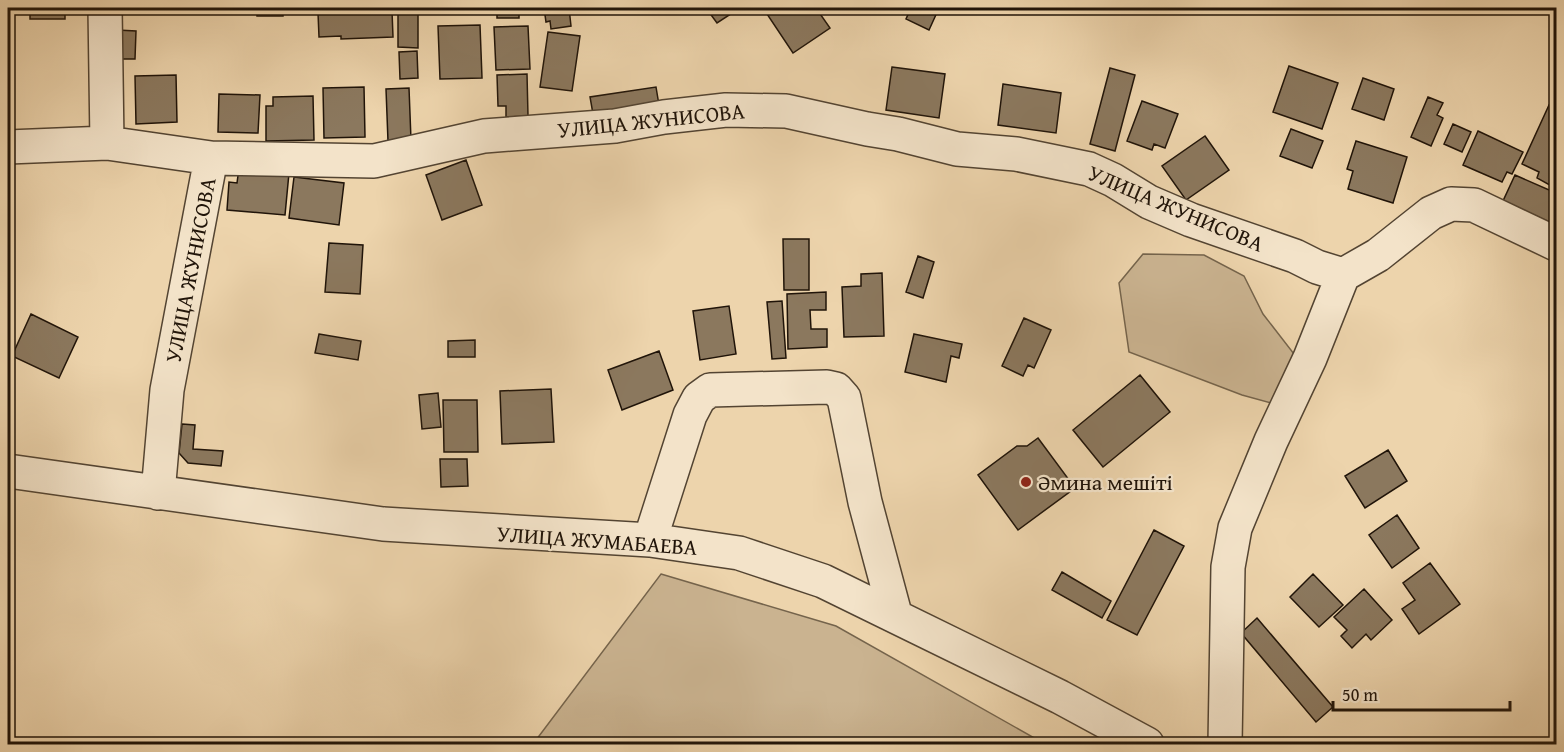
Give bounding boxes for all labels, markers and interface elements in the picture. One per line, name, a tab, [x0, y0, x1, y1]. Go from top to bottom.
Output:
street label: УЛИЦА ЖУНИСОВА	[556, 94, 747, 146]
street label: УЛИЦА ЖУНИСОВА	[1083, 157, 1269, 260]
street label: УЛИЦА ЖУНИСОВА	[156, 174, 224, 365]
place label: Әмина мешіті	[1038, 466, 1173, 498]
marker: Әмина мешіті	[1019, 475, 1033, 489]
street label: УЛИЦА ЖУМАБАЕВА	[496, 517, 699, 563]
scale bar	[1333, 674, 1510, 712]
text: 50 m	[1342, 681, 1378, 708]

